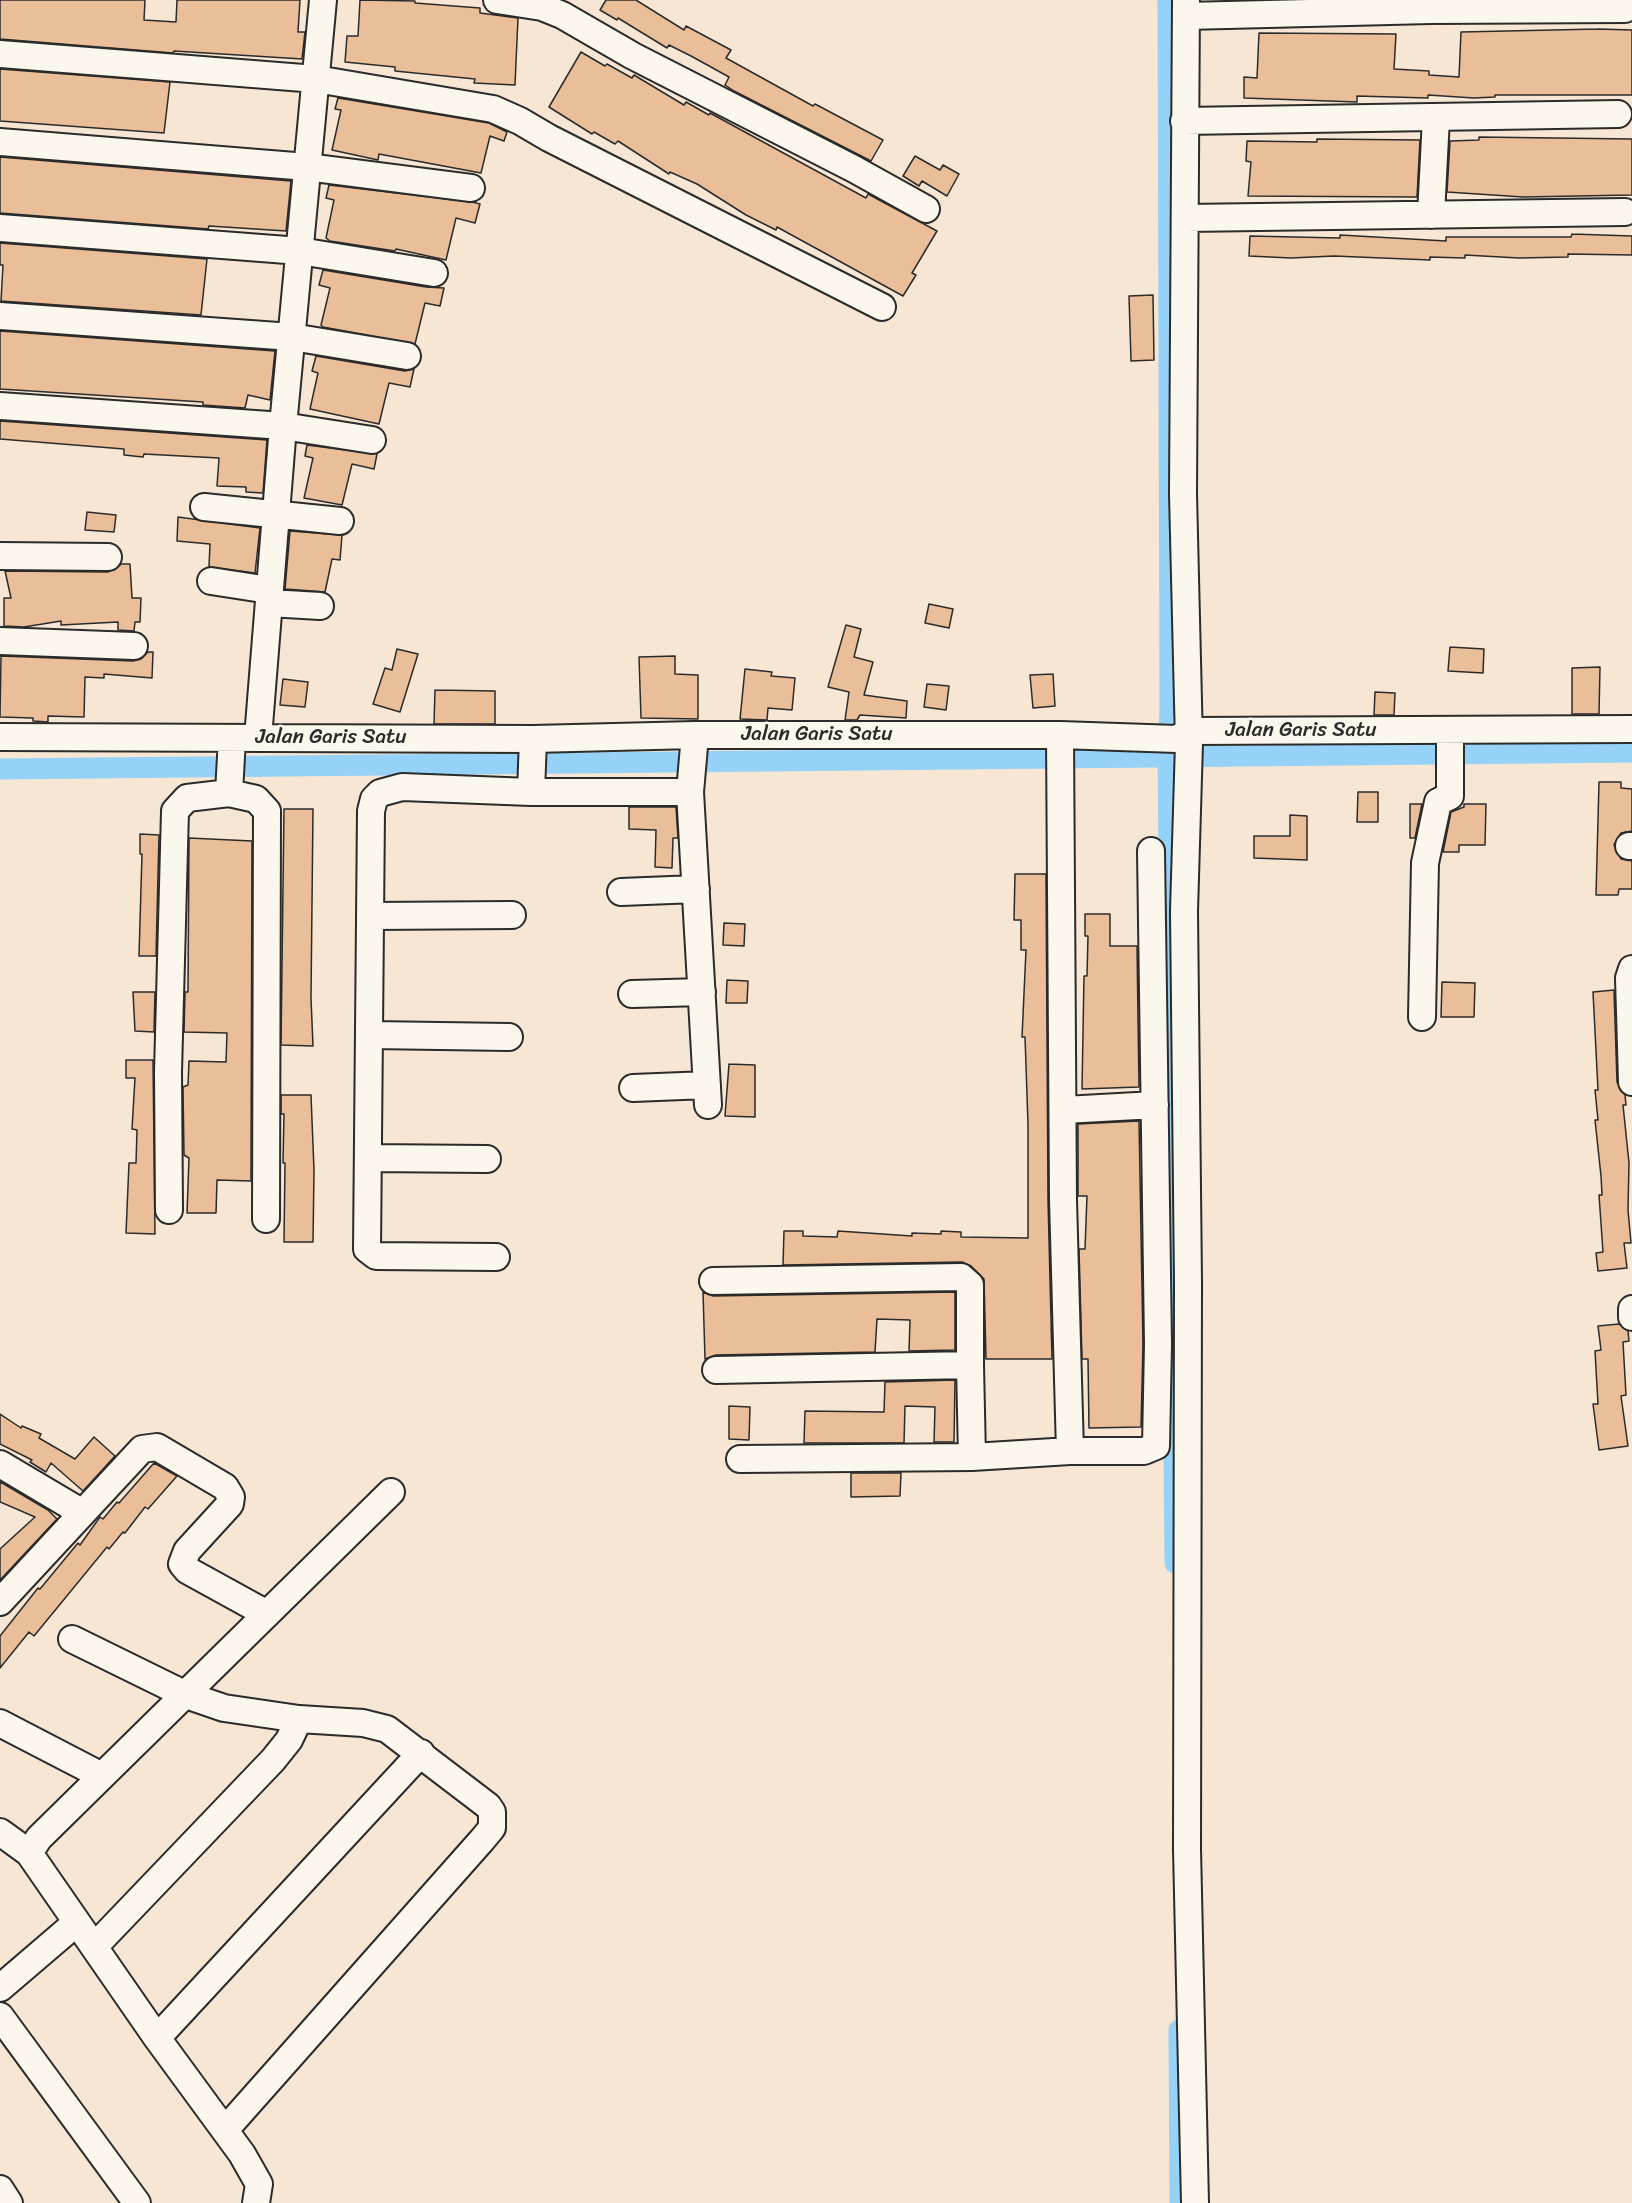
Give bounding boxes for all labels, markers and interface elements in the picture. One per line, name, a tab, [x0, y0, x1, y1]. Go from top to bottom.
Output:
street label: Jalan Garis Satu	[1225, 718, 1377, 744]
street label: Jalan Garis Satu	[741, 722, 893, 748]
street label: Jalan Garis Satu	[255, 725, 407, 751]

